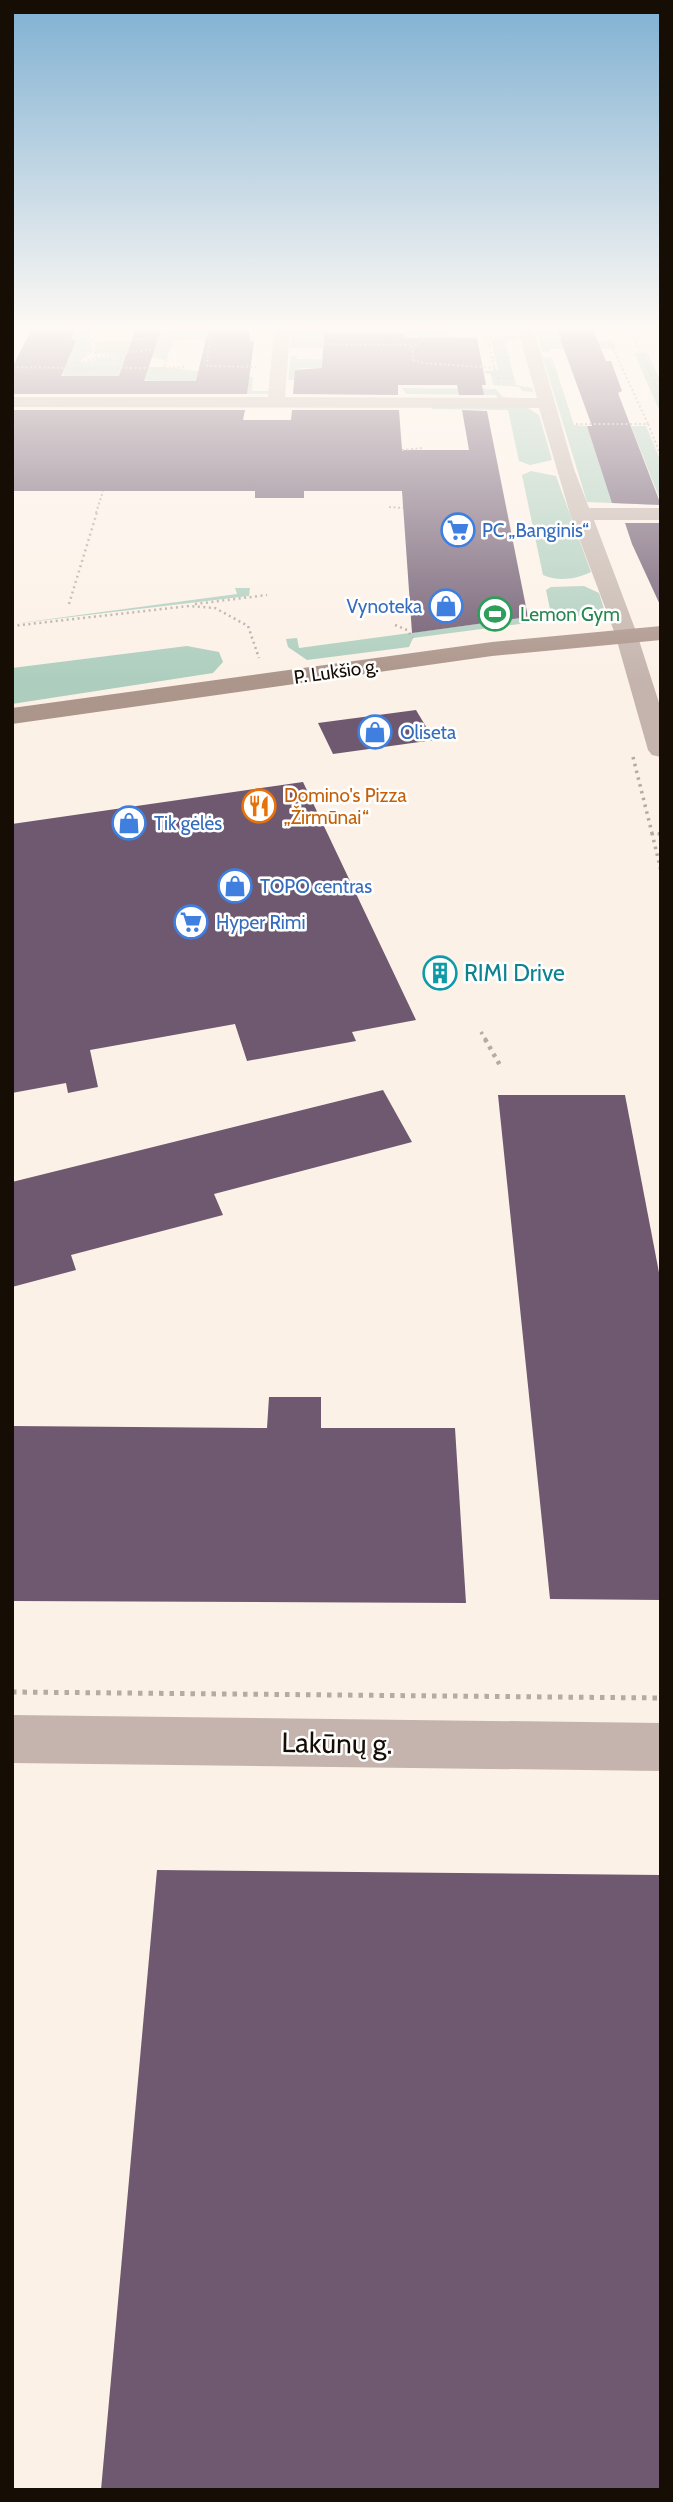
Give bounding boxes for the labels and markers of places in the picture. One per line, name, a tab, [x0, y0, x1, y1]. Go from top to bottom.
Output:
supermarket icon: PC „Banginis“	[439, 511, 477, 549]
place label: PC „Banginis“	[482, 519, 589, 542]
shop icon: Vynoteka	[427, 587, 465, 625]
place label: Vynoteka	[347, 595, 422, 618]
sports icon: Lemon Gym	[476, 595, 514, 633]
place label: Lemon Gym	[520, 603, 620, 626]
shop icon: Oliseta	[356, 713, 394, 751]
place label: Oliseta	[400, 721, 456, 744]
place label: Domino's Pizza „Žirmūnai“	[284, 784, 407, 829]
restaurant icon: Domino's Pizza „Žirmūnai“	[240, 787, 278, 825]
shop icon: Tik gėlės	[110, 804, 148, 842]
place label: Tik gėlės	[154, 812, 222, 835]
shop icon: TOPO centras	[216, 867, 254, 905]
place label: TOPO centras	[260, 875, 372, 898]
supermarket icon: Hyper Rimi	[172, 903, 210, 941]
place label: Hyper Rimi	[216, 911, 305, 934]
building icon: RIMI Drive	[421, 954, 459, 992]
place label: RIMI Drive	[464, 959, 565, 987]

